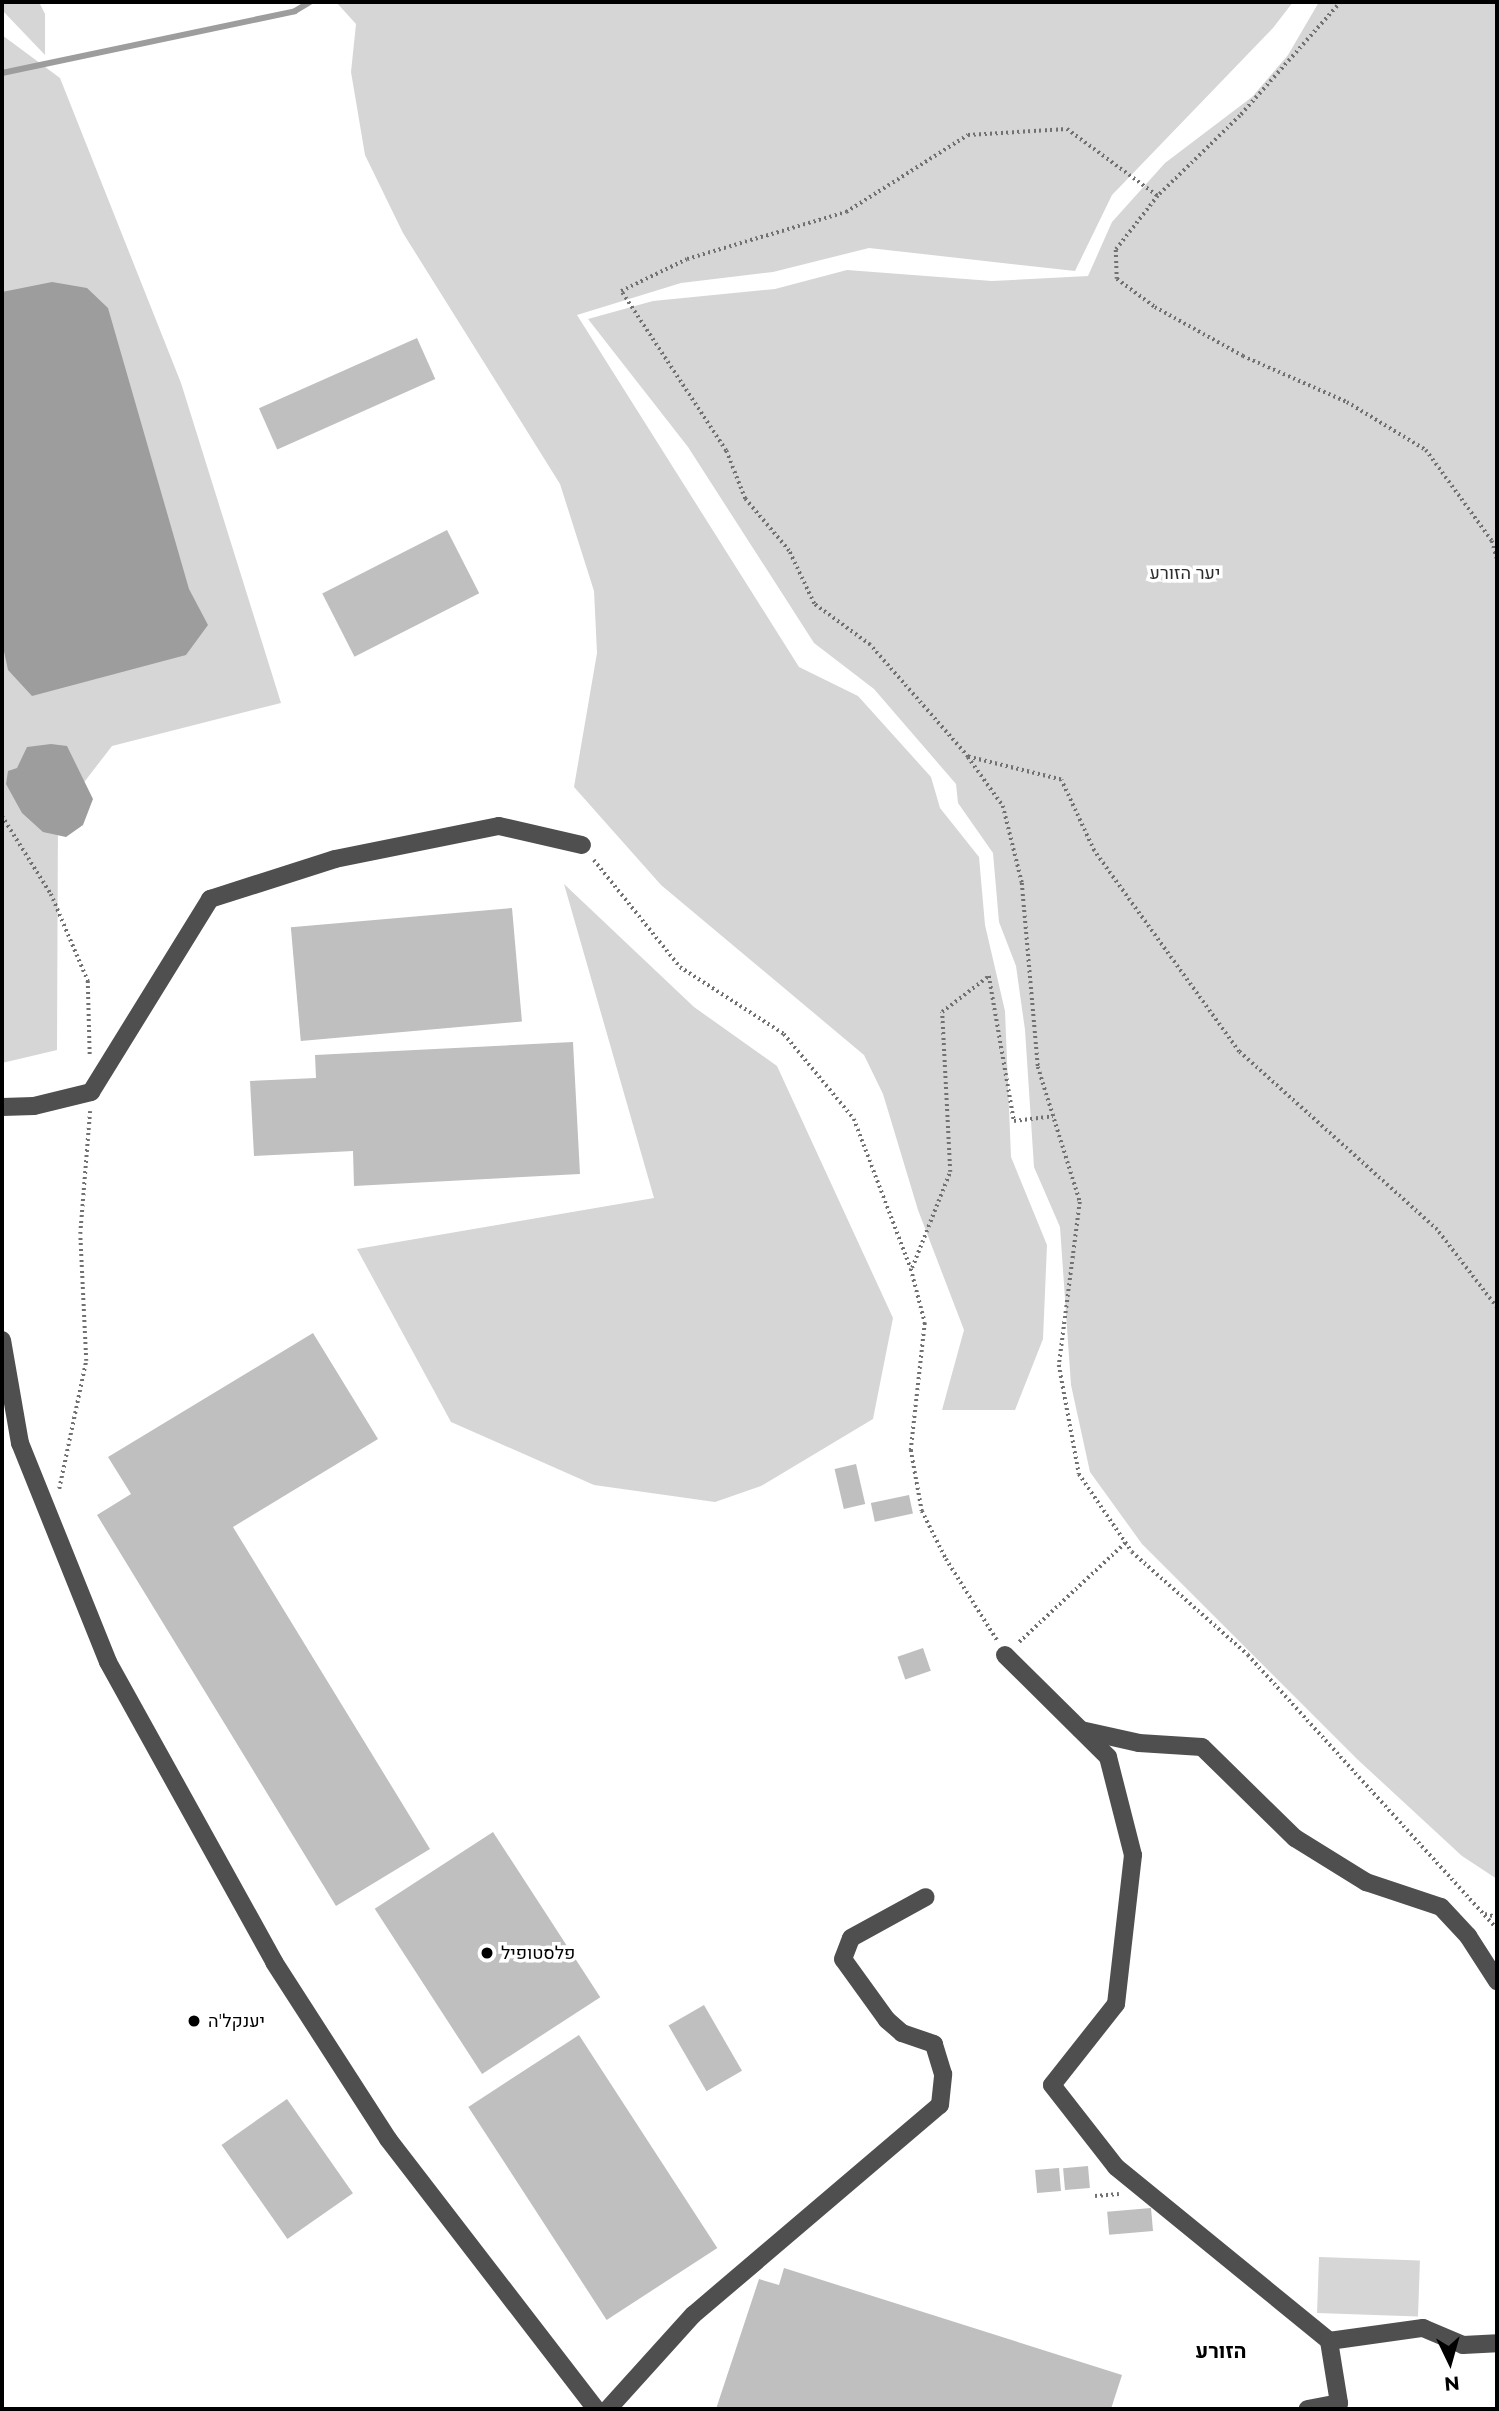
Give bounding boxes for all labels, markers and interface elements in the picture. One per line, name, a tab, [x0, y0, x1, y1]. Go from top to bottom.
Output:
park label: יער הזורע	[1150, 562, 1220, 584]
place label: פלסטופיל	[501, 1942, 575, 1964]
marker: פלסטופיל	[479, 1945, 495, 1961]
place label: יענקל'ה	[208, 2010, 265, 2032]
marker: יענקל'ה	[186, 2013, 202, 2029]
north arrow	[1415, 2327, 1485, 2397]
district label: הזורע	[1195, 2338, 1247, 2364]
text: N	[1443, 2371, 1461, 2396]

